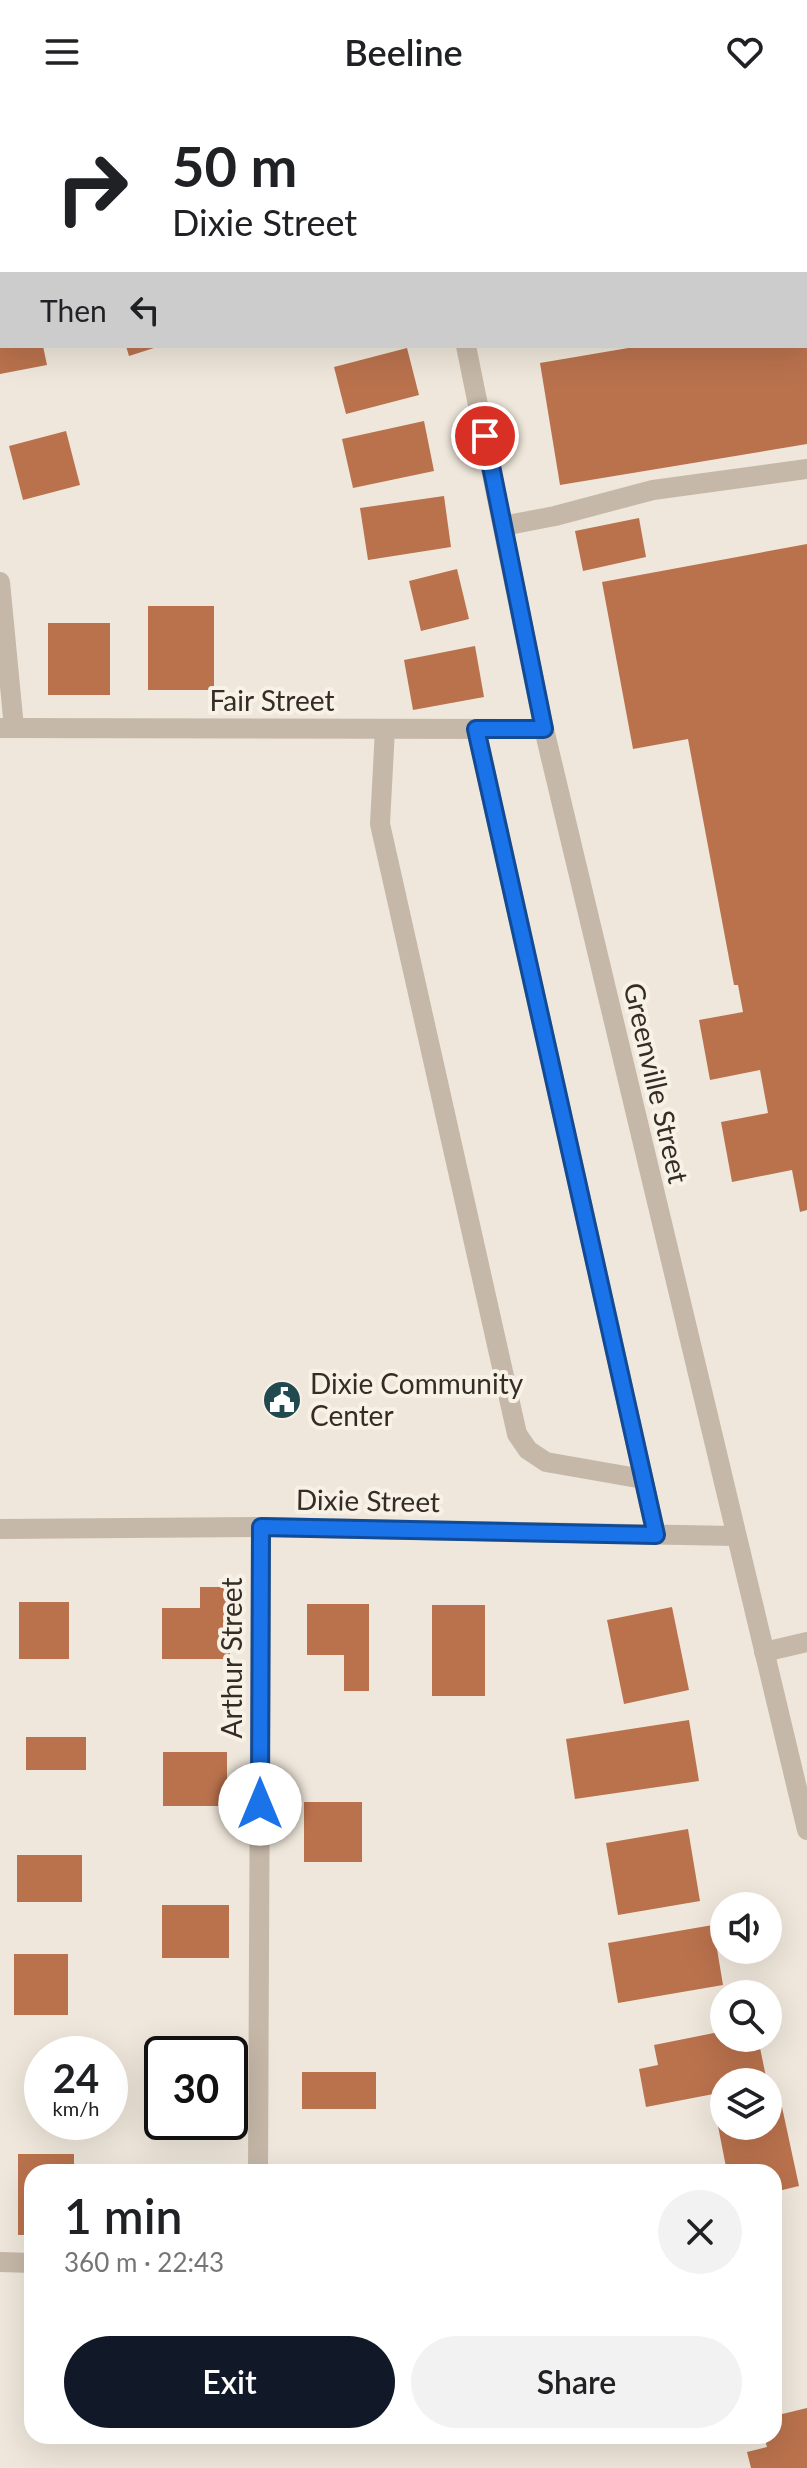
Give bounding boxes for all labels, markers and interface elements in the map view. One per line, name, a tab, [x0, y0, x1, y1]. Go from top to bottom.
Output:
icon: menu	[40, 30, 84, 74]
text: Beeline	[344, 30, 463, 74]
icon: heart	[723, 30, 767, 74]
text: 50 m	[172, 132, 297, 199]
icon: right	[40, 136, 144, 240]
text: Dixie Street	[172, 200, 357, 244]
icon: left	[123, 288, 167, 332]
text: Then	[40, 292, 107, 328]
pin	[451, 402, 519, 470]
icon: arrive	[463, 414, 507, 458]
street label: Fair Street	[210, 683, 334, 717]
street label: Greenville Street	[617, 979, 697, 1186]
place label: Dixie Community Center	[310, 1366, 524, 1432]
public building icon: Dixie Community Center	[261, 1379, 303, 1421]
street label: Dixie Street	[296, 1482, 440, 1518]
street label: Arthur Street	[214, 1578, 248, 1738]
position arrow	[218, 1762, 302, 1846]
map controls	[710, 1892, 782, 2140]
button: sound	[710, 1892, 782, 1964]
button: search	[710, 1980, 782, 2052]
speed limit sign: 30	[144, 2036, 248, 2140]
text: 24	[53, 2054, 99, 2102]
button: layers	[710, 2068, 782, 2140]
text: km/h	[53, 2096, 99, 2120]
text: 1 min	[64, 2187, 182, 2244]
button: close	[658, 2190, 742, 2274]
text: 360 m · 22:43	[64, 2246, 224, 2278]
button: Exit	[64, 2336, 395, 2428]
button: Share	[411, 2336, 742, 2428]

